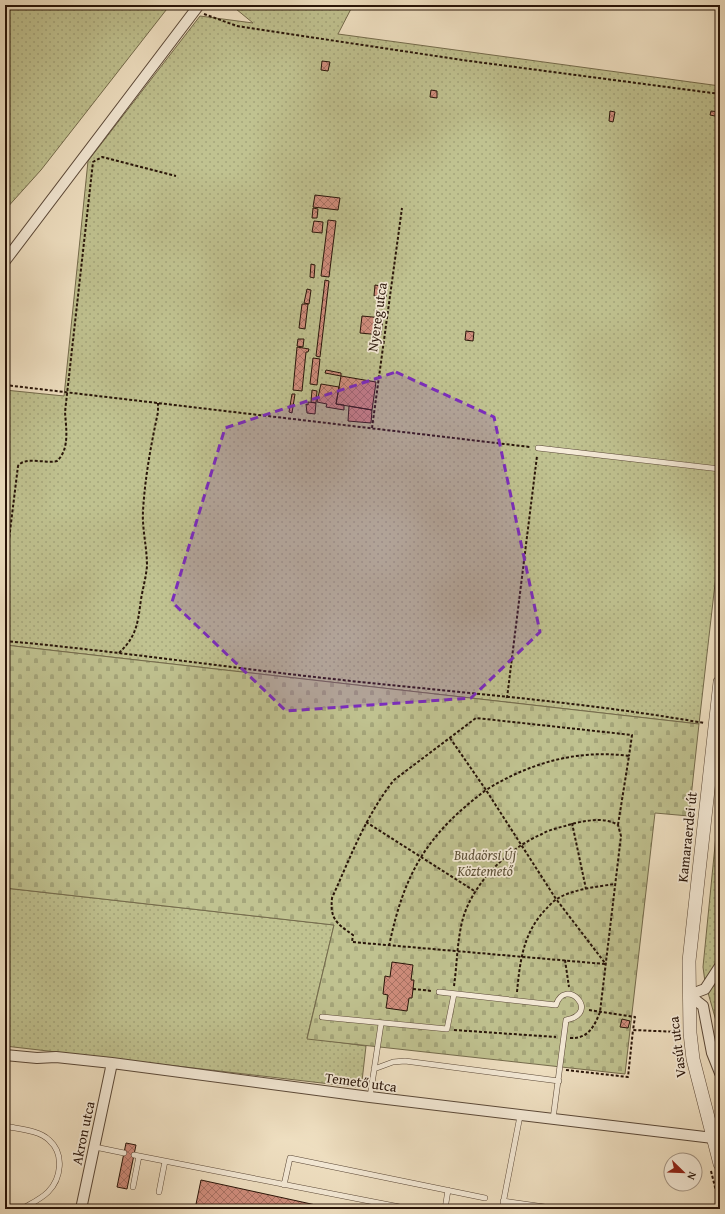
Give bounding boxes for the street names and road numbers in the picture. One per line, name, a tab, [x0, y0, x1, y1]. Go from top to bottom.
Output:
street label: Nyereg utca	[362, 281, 392, 353]
street label: Kamaraerdei út	[672, 791, 702, 883]
street label: Vasút utca	[663, 1015, 691, 1079]
street label: Temető utca	[324, 1067, 399, 1097]
street label: Akron utca	[67, 1099, 100, 1167]

